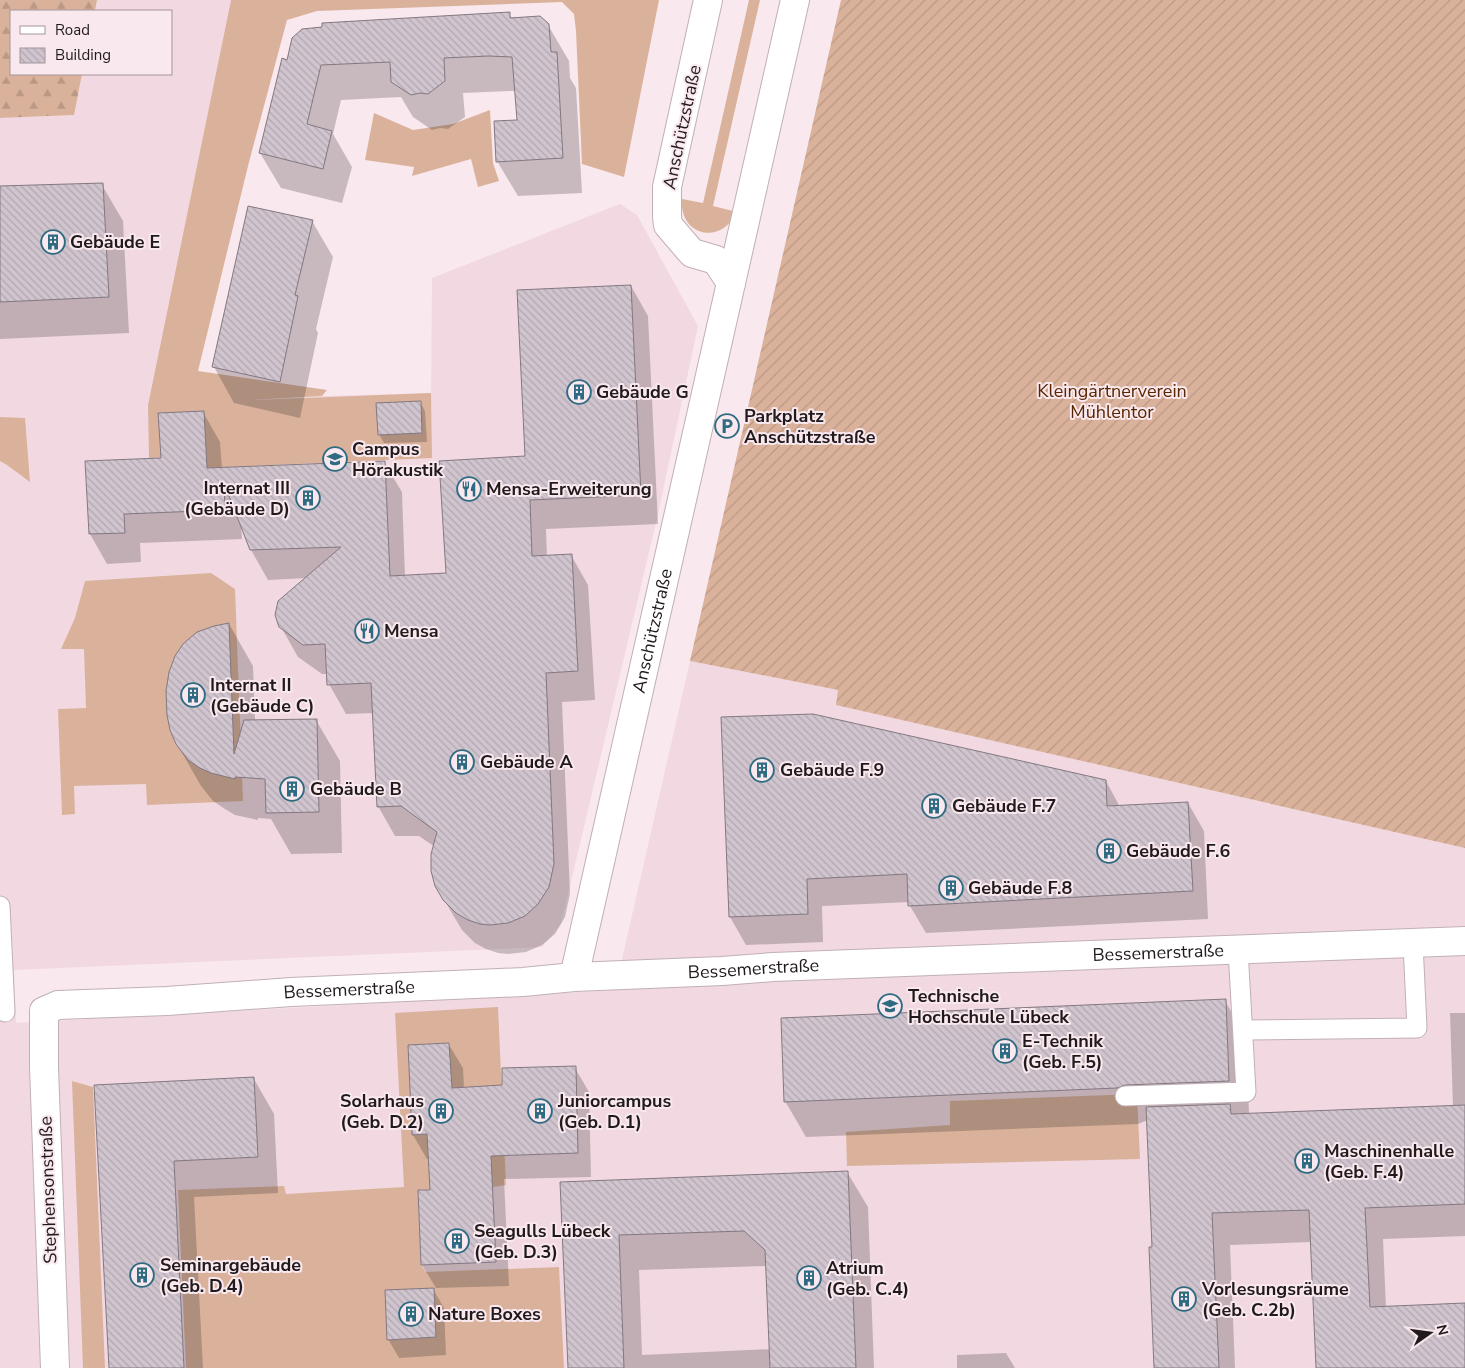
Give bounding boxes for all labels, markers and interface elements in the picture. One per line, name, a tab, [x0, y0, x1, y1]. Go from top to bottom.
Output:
legend	[10, 10, 172, 75]
text: Road	[55, 20, 90, 40]
text: Building	[55, 45, 111, 65]
street label: Anschützstraße	[657, 63, 707, 191]
building icon: Gebäude E	[40, 229, 66, 255]
place label: Gebäude E	[70, 230, 160, 254]
building icon: Gebäude G	[566, 379, 592, 405]
park label: Kleingärtnerverein Mühlentor	[1037, 379, 1187, 424]
place label: Gebäude G	[596, 380, 689, 404]
place label: Parkplatz Anschützstraße	[744, 404, 876, 449]
parking icon: Parkplatz Anschützstraße	[714, 413, 740, 439]
place label: Campus Hörakustik	[352, 437, 443, 482]
school or university icon: Campus Hörakustik	[322, 446, 348, 472]
place label: Internat III (Gebäude D)	[184, 476, 290, 521]
restaurant icon: Mensa-Erweiterung	[456, 476, 482, 502]
place label: Mensa-Erweiterung	[486, 477, 652, 501]
building icon: Internat III (Gebäude D)	[295, 485, 321, 511]
street label: Anschützstraße	[627, 566, 678, 695]
restaurant icon: Mensa	[354, 618, 380, 644]
place label: Mensa	[384, 619, 439, 643]
place label: Internat II (Gebäude C)	[210, 673, 314, 718]
building icon: Internat II (Gebäude C)	[180, 682, 206, 708]
building icon: Gebäude A	[449, 749, 475, 775]
place label: Gebäude A	[480, 750, 573, 774]
building icon: Gebäude F.9	[749, 757, 775, 783]
place label: Gebäude F.9	[780, 758, 884, 782]
building icon: Gebäude B	[279, 776, 305, 802]
place label: Gebäude B	[310, 777, 402, 801]
building icon: Gebäude F.7	[921, 793, 947, 819]
place label: Gebäude F.7	[952, 794, 1056, 818]
building icon: Gebäude F.6	[1096, 838, 1122, 864]
place label: Gebäude F.6	[1126, 839, 1231, 863]
building icon: Gebäude F.8	[938, 875, 964, 901]
place label: Gebäude F.8	[968, 876, 1073, 900]
street label: Bessemerstraße	[1092, 938, 1224, 967]
street label: Bessemerstraße	[687, 953, 820, 984]
street label: Bessemerstraße	[283, 975, 415, 1005]
place label: Technische Hochschule Lübeck	[908, 984, 1069, 1029]
school or university icon: Technische Hochschule Lübeck	[877, 993, 903, 1019]
place label: E-Technik (Geb. F.5)	[1022, 1029, 1103, 1074]
building icon: E-Technik (Geb. F.5)	[992, 1038, 1018, 1064]
place label: Solarhaus (Geb. D.2)	[340, 1089, 424, 1134]
place label: Juniorcampus (Geb. D.1)	[557, 1089, 672, 1134]
building icon: Solarhaus (Geb. D.2)	[428, 1098, 454, 1124]
building icon: Juniorcampus (Geb. D.1)	[527, 1098, 553, 1124]
street label: Stephensonstraße	[33, 1116, 63, 1264]
place label: Maschinenhalle (Geb. F.4)	[1324, 1139, 1454, 1184]
building icon: Maschinenhalle (Geb. F.4)	[1294, 1148, 1320, 1174]
place label: Seagulls Lübeck (Geb. D.3)	[474, 1219, 611, 1264]
building icon: Seagulls Lübeck (Geb. D.3)	[444, 1228, 470, 1254]
place label: Seminargebäude (Geb. D.4)	[160, 1253, 301, 1298]
place label: Atrium (Geb. C.4)	[826, 1256, 909, 1301]
building icon: Seminargebäude (Geb. D.4)	[129, 1262, 155, 1288]
building icon: Atrium (Geb. C.4)	[796, 1265, 822, 1291]
place label: Vorlesungsräume (Geb. C.2b)	[1201, 1277, 1349, 1322]
building icon: Vorlesungsräume (Geb. C.2b)	[1171, 1286, 1197, 1312]
building icon: Nature Boxes	[398, 1301, 424, 1327]
place label: Nature Boxes	[428, 1302, 541, 1326]
north arrow	[1405, 1308, 1455, 1358]
text: N	[1432, 1323, 1453, 1337]

